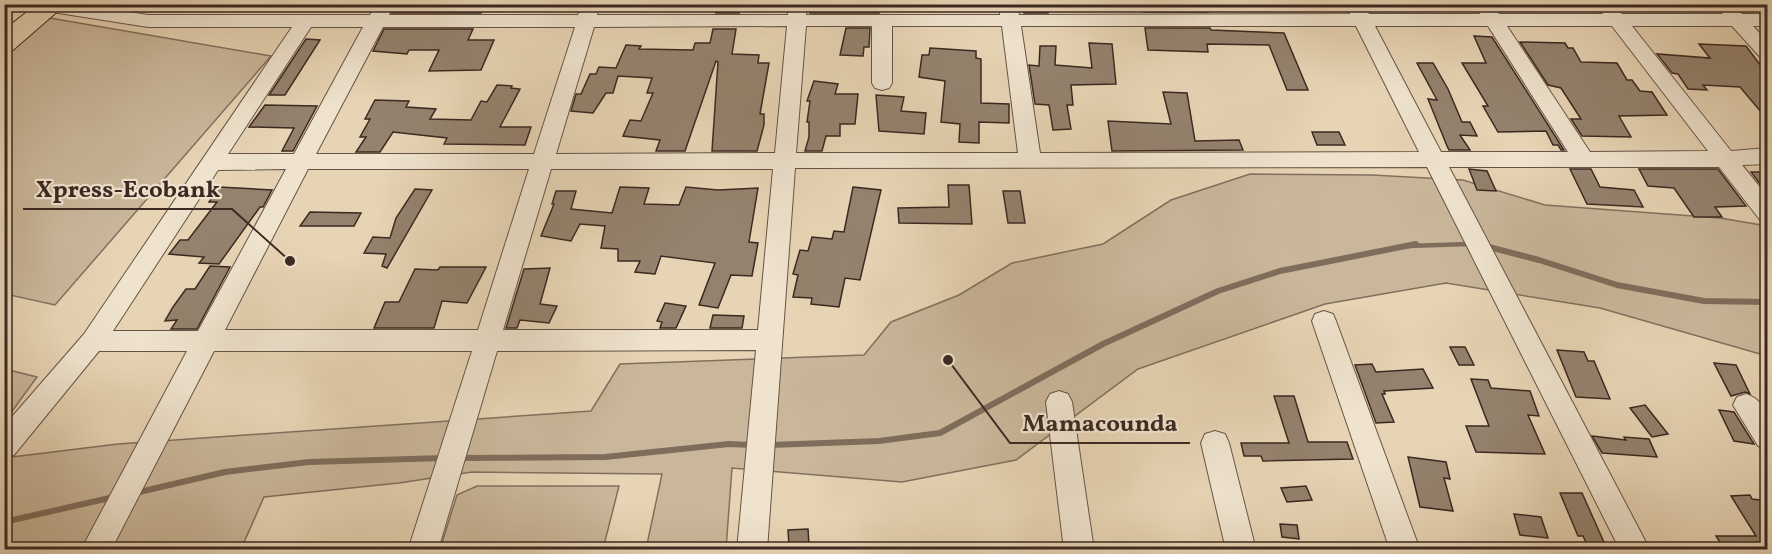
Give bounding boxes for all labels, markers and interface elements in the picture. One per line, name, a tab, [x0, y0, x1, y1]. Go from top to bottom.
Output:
callout: Xpress-Ecobank	[23, 167, 232, 209]
text: Xpress-Ecobank	[36, 174, 221, 208]
callout: Mamacounda	[1010, 401, 1190, 443]
text: Mamacounda	[1022, 408, 1178, 442]

